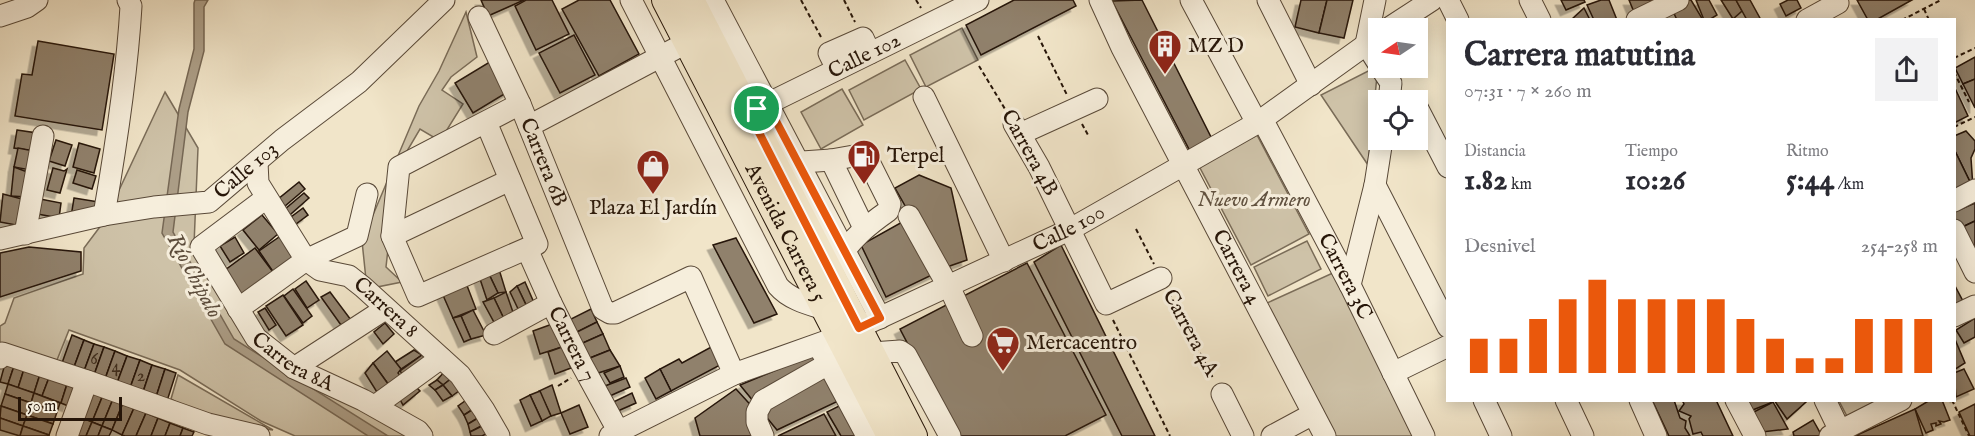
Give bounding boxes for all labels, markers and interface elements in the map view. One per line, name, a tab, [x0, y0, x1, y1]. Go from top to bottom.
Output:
north arrow	[1368, 18, 1428, 78]
map controls	[1368, 18, 1428, 150]
street label: Calle 102	[824, 27, 905, 85]
building icon: MZ D	[1147, 28, 1183, 75]
place label: MZ D	[1188, 33, 1244, 60]
text: Carrera matutina	[1464, 35, 1695, 77]
button: share	[1875, 38, 1938, 101]
text: 07:31 · 7 × 260 m	[1464, 79, 1592, 104]
pin	[731, 83, 782, 134]
button: locate	[1368, 90, 1428, 150]
icon: arrive	[740, 92, 773, 125]
street label: Carrera 4B	[994, 105, 1064, 201]
street label: Carrera 6B	[514, 114, 574, 211]
street label: Calle 103	[208, 136, 283, 205]
fuel station icon: Terpel	[846, 138, 882, 185]
text: Distancia	[1464, 142, 1526, 162]
text: Tiempo	[1625, 142, 1678, 162]
text: Ritmo	[1786, 142, 1829, 162]
place label: Terpel	[887, 143, 945, 170]
shop icon: Plaza El Jardín	[635, 148, 671, 195]
street label: Avenida Carrera 5	[738, 158, 832, 307]
text: 1.82	[1464, 162, 1507, 200]
text: 10:26	[1625, 162, 1685, 200]
text: 5:44	[1786, 162, 1834, 200]
text: km	[1507, 175, 1532, 195]
text: /km	[1834, 175, 1864, 195]
park label: Nuevo Armero	[1197, 187, 1311, 214]
place label: Plaza El Jardín	[589, 195, 717, 222]
street label: Calle 100	[1028, 199, 1110, 258]
street label: Carrera 4	[1206, 225, 1268, 310]
water label: Río Chipalo	[160, 229, 228, 323]
street label: Carrera 3C	[1312, 229, 1378, 324]
text: Desnivel	[1464, 234, 1536, 259]
text: 254–258 m	[1861, 234, 1938, 259]
street label: Carrera 8	[348, 271, 424, 344]
street label: Carrera 4A	[1156, 285, 1225, 382]
street label: Carrera 7	[541, 302, 602, 386]
supermarket icon: Mercacentro	[985, 325, 1021, 372]
street label: Carrera 8A	[246, 326, 339, 398]
place label: Mercacentro	[1026, 330, 1137, 357]
house number: 6	[90, 348, 98, 371]
house number: 4	[112, 356, 121, 379]
house number: 2	[137, 365, 145, 388]
scale bar	[18, 394, 122, 422]
text: 50 m	[27, 397, 56, 417]

